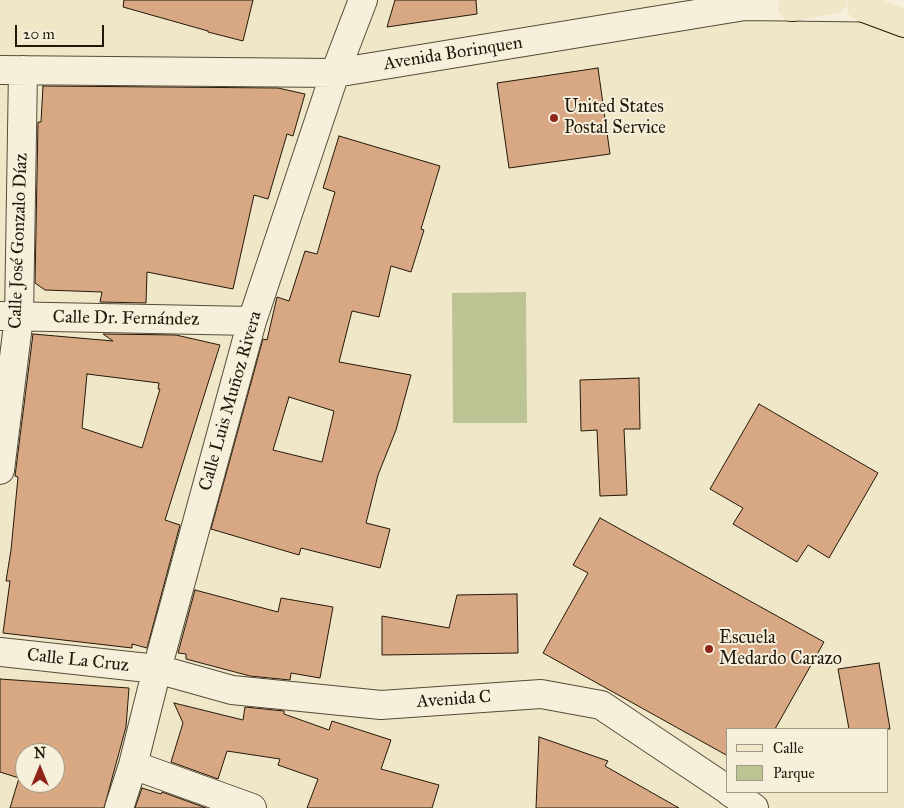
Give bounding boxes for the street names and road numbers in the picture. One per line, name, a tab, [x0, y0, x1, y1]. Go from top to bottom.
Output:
street label: Avenida Borinquen	[382, 32, 524, 76]
street label: Calle José Gonzalo Díaz	[5, 153, 33, 329]
street label: Calle Dr. Fernández	[53, 307, 199, 331]
street label: Calle Luis Muñoz Rivera	[195, 309, 267, 493]
street label: Calle La Cruz	[26, 645, 130, 677]
street label: Avenida C	[416, 687, 492, 713]

